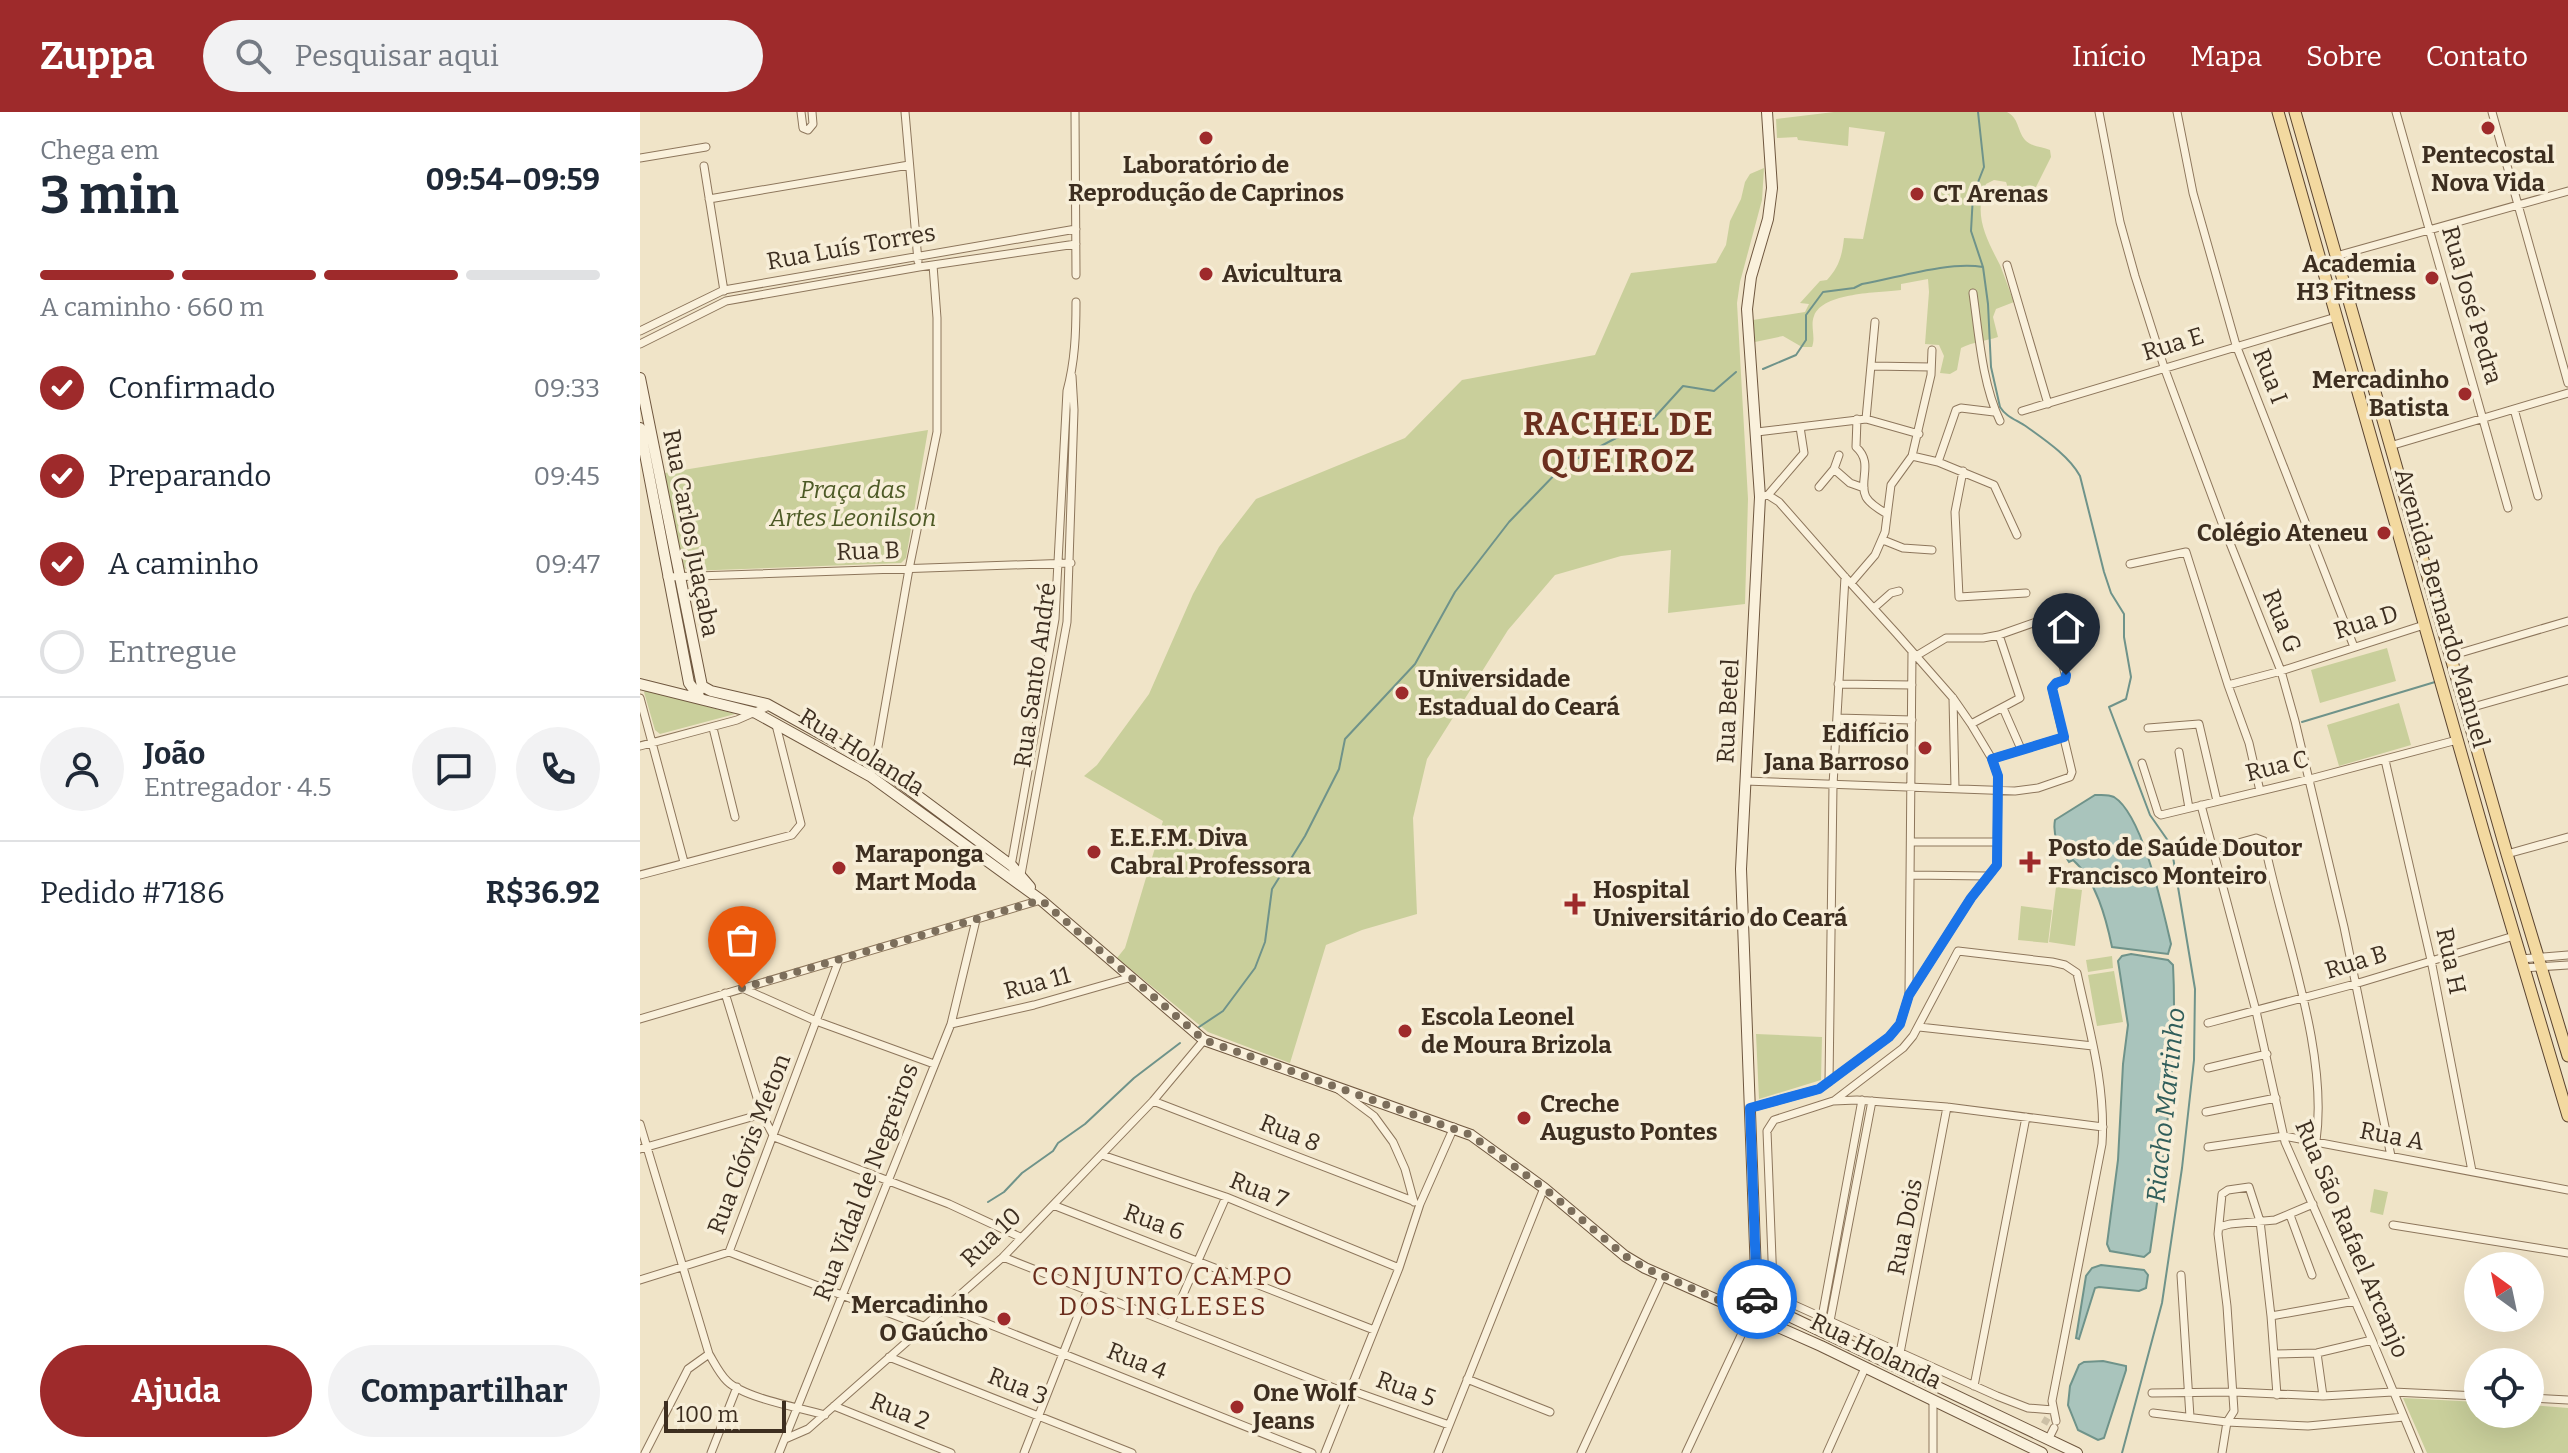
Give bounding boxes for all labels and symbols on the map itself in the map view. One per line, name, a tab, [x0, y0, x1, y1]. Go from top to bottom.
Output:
marker: Pentecostal Nova Vida	[2479, 119, 2497, 137]
marker: Laboratório de Reprodução de Caprinos	[1197, 129, 1215, 147]
place label: Pentecostal Nova Vida	[2421, 141, 2555, 197]
place label: Laboratório de Reprodução de Caprinos	[1068, 151, 1344, 207]
place label: CT Arenas	[1933, 180, 2049, 208]
marker: CT Arenas	[1908, 185, 1926, 203]
street label: Rua Luís Torres	[764, 218, 938, 276]
street label: Rua José Pedra	[2436, 223, 2508, 387]
place label: Academia H3 Fitness	[2296, 250, 2417, 306]
place label: Avicultura	[1222, 260, 1343, 288]
marker: Avicultura	[1197, 265, 1215, 283]
marker: Academia H3 Fitness	[2423, 269, 2441, 287]
street label: Rua E	[2139, 321, 2207, 367]
street label: Rua I	[2247, 345, 2293, 407]
place label: Mercadinho Batista	[2312, 366, 2450, 422]
marker: Mercadinho Batista	[2456, 385, 2474, 403]
district label: RACHEL DE QUEIROZ	[1523, 405, 1715, 480]
street label: Rua Carlos Juaçaba	[657, 427, 725, 639]
street label: Avenida Bernardo Manuel	[2389, 465, 2495, 751]
park label: Praça das Artes Leonilson	[769, 476, 936, 532]
place label: Colégio Ateneu	[2197, 519, 2368, 547]
marker: Colégio Ateneu	[2375, 524, 2393, 542]
street label: Rua B	[836, 536, 900, 566]
street label: Rua Santo André	[1008, 581, 1062, 769]
street label: Rua G	[2257, 585, 2307, 657]
pin	[2032, 593, 2100, 675]
street label: Rua D	[2331, 599, 2401, 645]
street label: Rua Betel	[1711, 658, 1745, 764]
place label: Universidade Estadual do Ceará	[1418, 665, 1620, 721]
marker: Universidade Estadual do Ceará	[1393, 684, 1411, 702]
street label: Rua Holanda	[794, 702, 930, 802]
place label: Edifício Jana Barroso	[1762, 720, 1909, 776]
marker: Edifício Jana Barroso	[1916, 739, 1934, 757]
street label: Rua C	[2243, 745, 2311, 787]
place label: E.E.F.M. Diva Cabral Professora	[1110, 824, 1311, 880]
place label: Posto de Saúde Doutor Francisco Monteiro	[2048, 834, 2302, 890]
place label: Maraponga Mart Moda	[855, 840, 985, 896]
marker: E.E.F.M. Diva Cabral Professora	[1085, 843, 1103, 861]
marker: Posto de Saúde Doutor Francisco Monteiro	[2019, 851, 2041, 873]
marker: Maraponga Mart Moda	[830, 859, 848, 877]
place label: Hospital Universitário do Ceará	[1593, 876, 1848, 932]
marker: Hospital Universitário do Ceará	[1564, 893, 1586, 915]
pin	[708, 906, 776, 988]
street label: Rua H	[2430, 925, 2472, 997]
street label: Rua B	[2321, 939, 2391, 985]
street label: Rua 11	[1001, 961, 1074, 1005]
place label: Escola Leonel de Moura Brizola	[1421, 1003, 1612, 1059]
water label: Riacho Martinho	[2140, 1006, 2192, 1204]
marker: Escola Leonel de Moura Brizola	[1396, 1022, 1414, 1040]
street label: Rua Clóvis Meton	[702, 1050, 796, 1238]
street label: Rua Vidal de Negreiros	[808, 1059, 924, 1305]
place label: Creche Augusto Pontes	[1540, 1090, 1718, 1146]
street label: Rua 8	[1256, 1108, 1324, 1158]
marker: Creche Augusto Pontes	[1515, 1109, 1533, 1127]
street label: Rua São Rafael Arcanjo	[2289, 1116, 2415, 1362]
street label: Rua A	[2357, 1116, 2427, 1156]
street label: Rua 7	[1226, 1166, 1292, 1214]
street label: Rua Dois	[1882, 1176, 1928, 1278]
street label: Rua 6	[1120, 1198, 1188, 1246]
street label: Rua 10	[955, 1201, 1027, 1273]
north arrow	[2464, 1252, 2544, 1332]
courier	[1717, 1259, 1797, 1339]
district label: CONJUNTO CAMPO DOS INGLESES	[1032, 1261, 1294, 1322]
place label: Mercadinho O Gaúcho	[851, 1291, 988, 1347]
street label: Rua Holanda	[1806, 1307, 1946, 1395]
marker: Mercadinho O Gaúcho	[995, 1310, 1013, 1328]
street label: Rua 4	[1103, 1336, 1171, 1386]
street label: Rua 3	[984, 1361, 1052, 1411]
street label: Rua 5	[1373, 1365, 1439, 1413]
place label: One Wolf Jeans	[1251, 1379, 1358, 1435]
street label: Rua 2	[866, 1387, 934, 1435]
scale bar	[664, 1397, 786, 1433]
marker: One Wolf Jeans	[1228, 1398, 1246, 1416]

